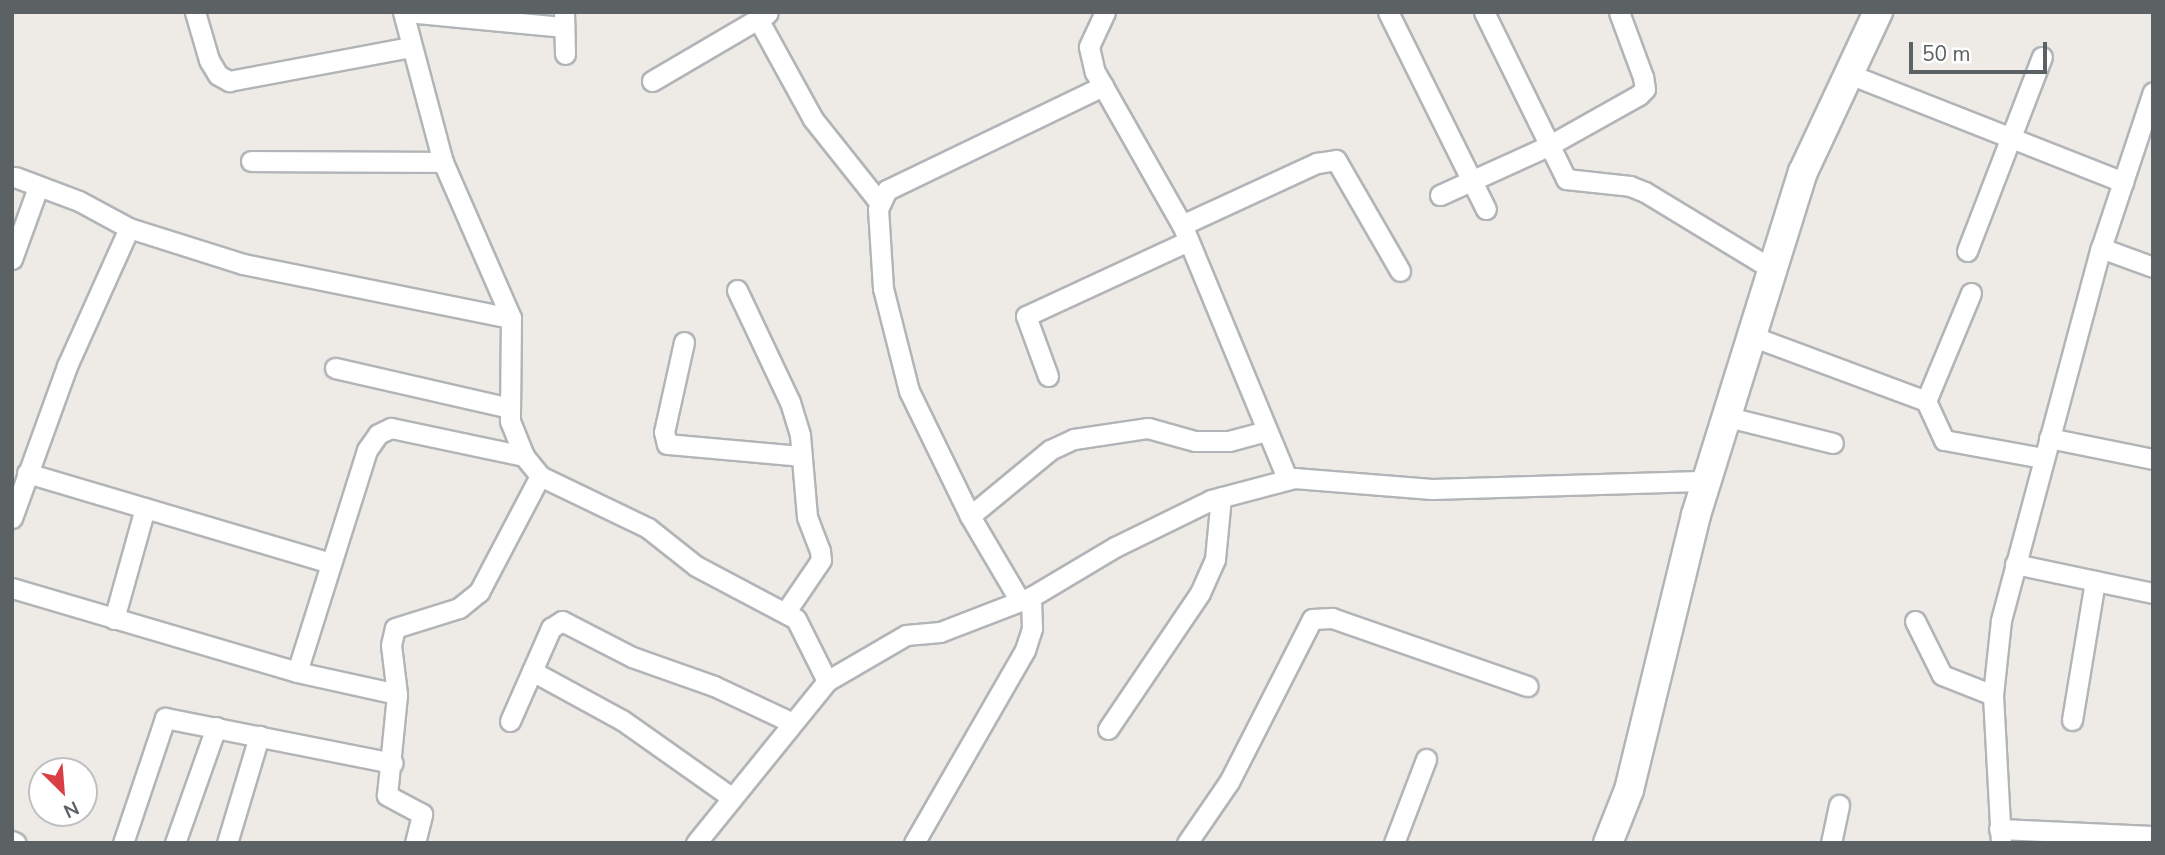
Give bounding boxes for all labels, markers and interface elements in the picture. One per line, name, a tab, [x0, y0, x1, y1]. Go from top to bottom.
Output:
scale bar	[1913, 28, 2051, 72]
text: 50 m	[1922, 40, 1971, 68]
north arrow	[28, 757, 98, 827]
text: N	[59, 794, 83, 824]

